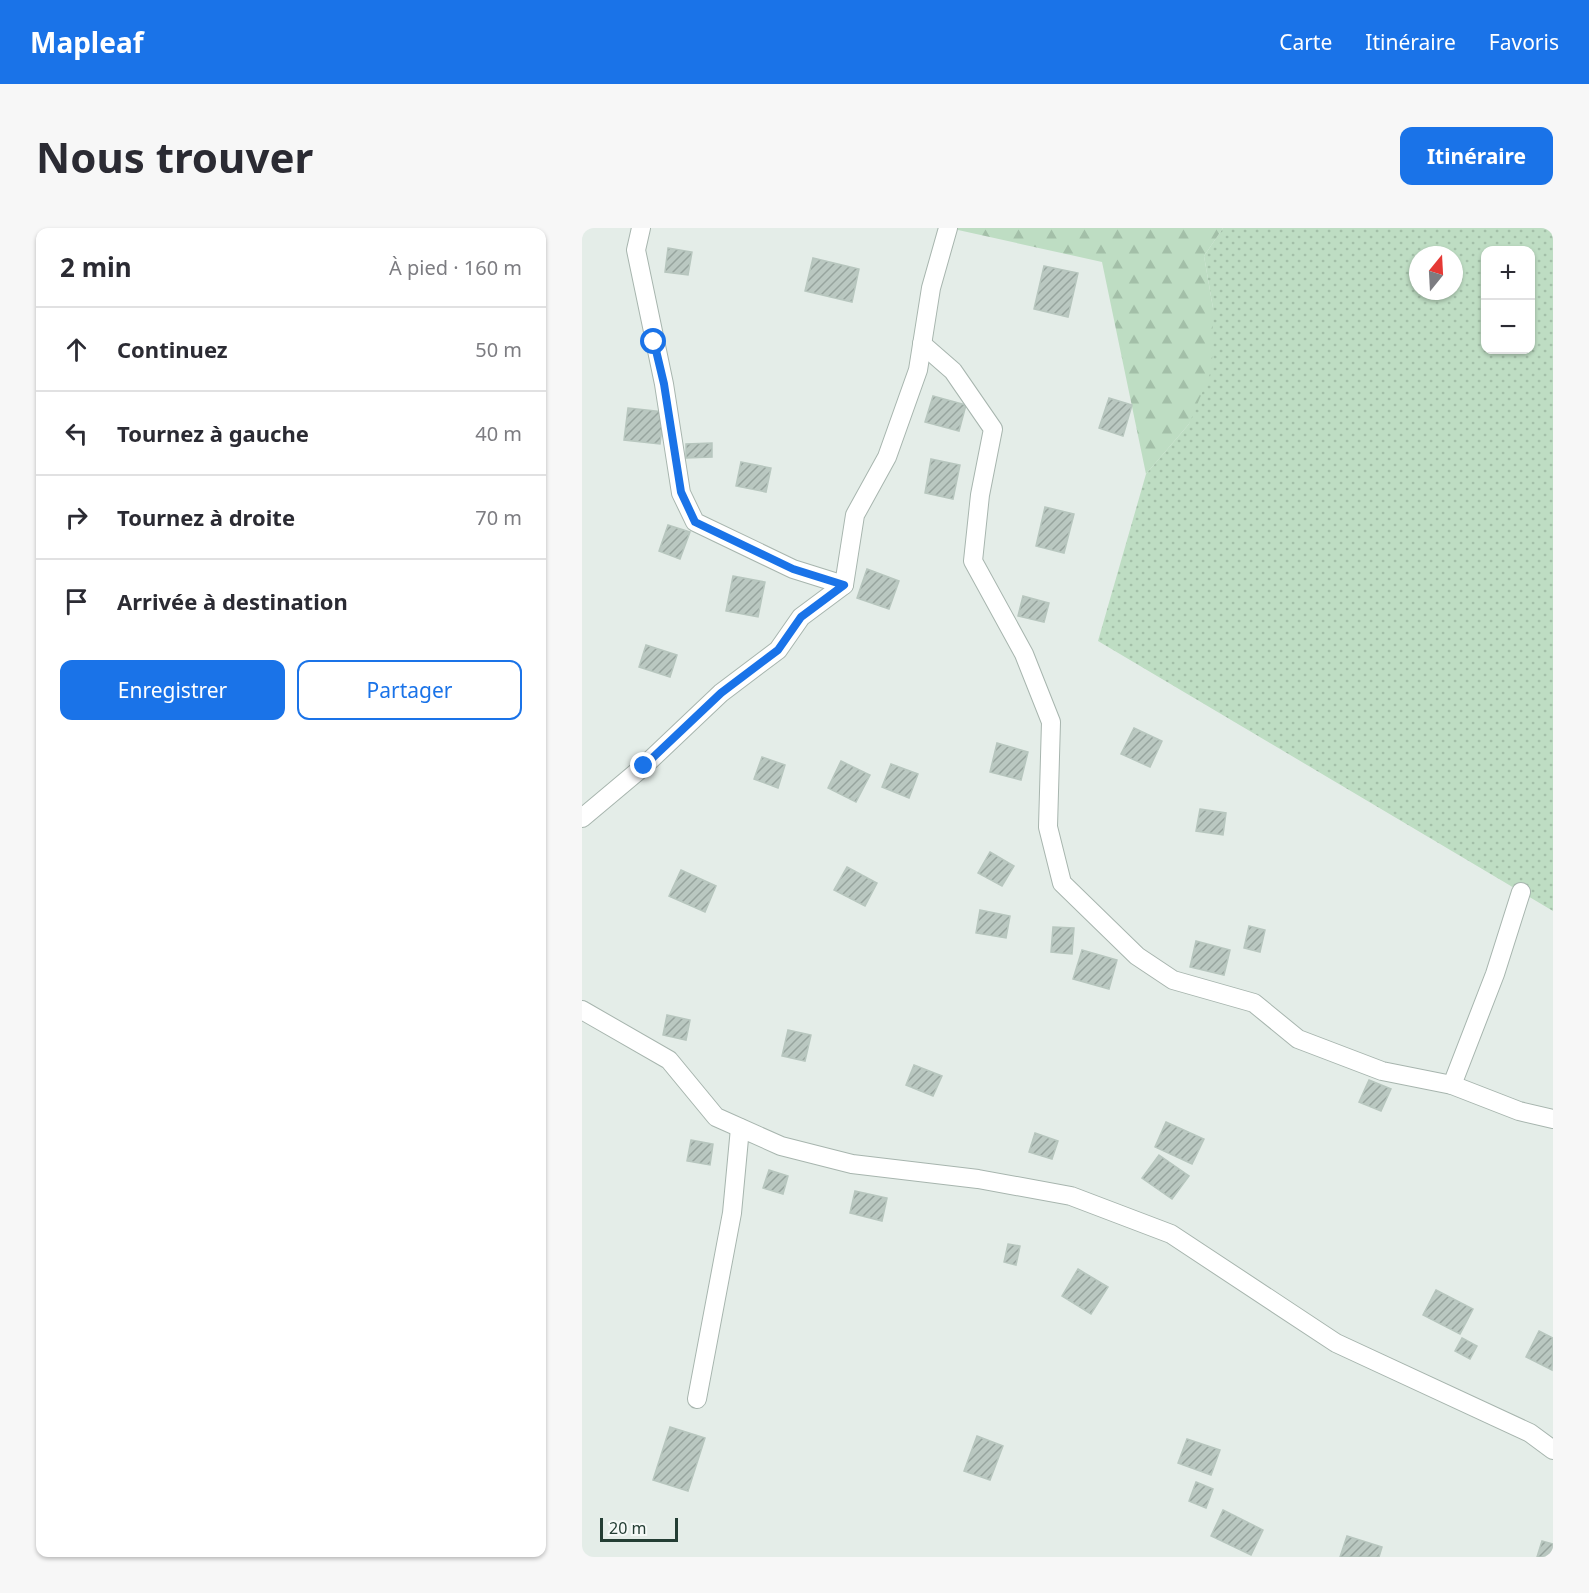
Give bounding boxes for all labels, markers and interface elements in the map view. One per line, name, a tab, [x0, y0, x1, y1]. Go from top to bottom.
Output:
text: Mapleaf	[30, 23, 144, 61]
text: Carte	[1279, 28, 1332, 56]
text: Itinéraire	[1365, 28, 1456, 56]
text: Favoris	[1489, 28, 1559, 56]
button: Itinéraire	[1400, 127, 1553, 185]
text: Nous trouver	[36, 128, 313, 185]
north arrow	[1409, 246, 1463, 300]
map controls	[1481, 246, 1535, 354]
button: +	[1481, 246, 1535, 300]
text: 2 min	[60, 249, 132, 285]
text: À pied · 160 m	[389, 254, 522, 281]
button: −	[1481, 300, 1535, 354]
route start	[640, 328, 666, 354]
icon: ahead	[60, 333, 93, 366]
text: Continuez	[117, 334, 228, 364]
text: 50 m	[475, 336, 522, 363]
icon: left	[60, 417, 93, 450]
text: Tournez à gauche	[117, 418, 309, 448]
text: 40 m	[475, 420, 522, 447]
icon: right	[60, 501, 93, 534]
text: Tournez à droite	[117, 502, 295, 532]
text: 70 m	[475, 504, 522, 531]
icon: arrive	[60, 585, 93, 618]
text: Arrivée à destination	[117, 586, 348, 616]
button: Enregistrer	[60, 660, 285, 720]
button: Partager	[297, 660, 522, 720]
route end	[630, 752, 656, 778]
scale bar	[600, 1515, 678, 1542]
text: 20 m	[609, 1517, 646, 1539]

